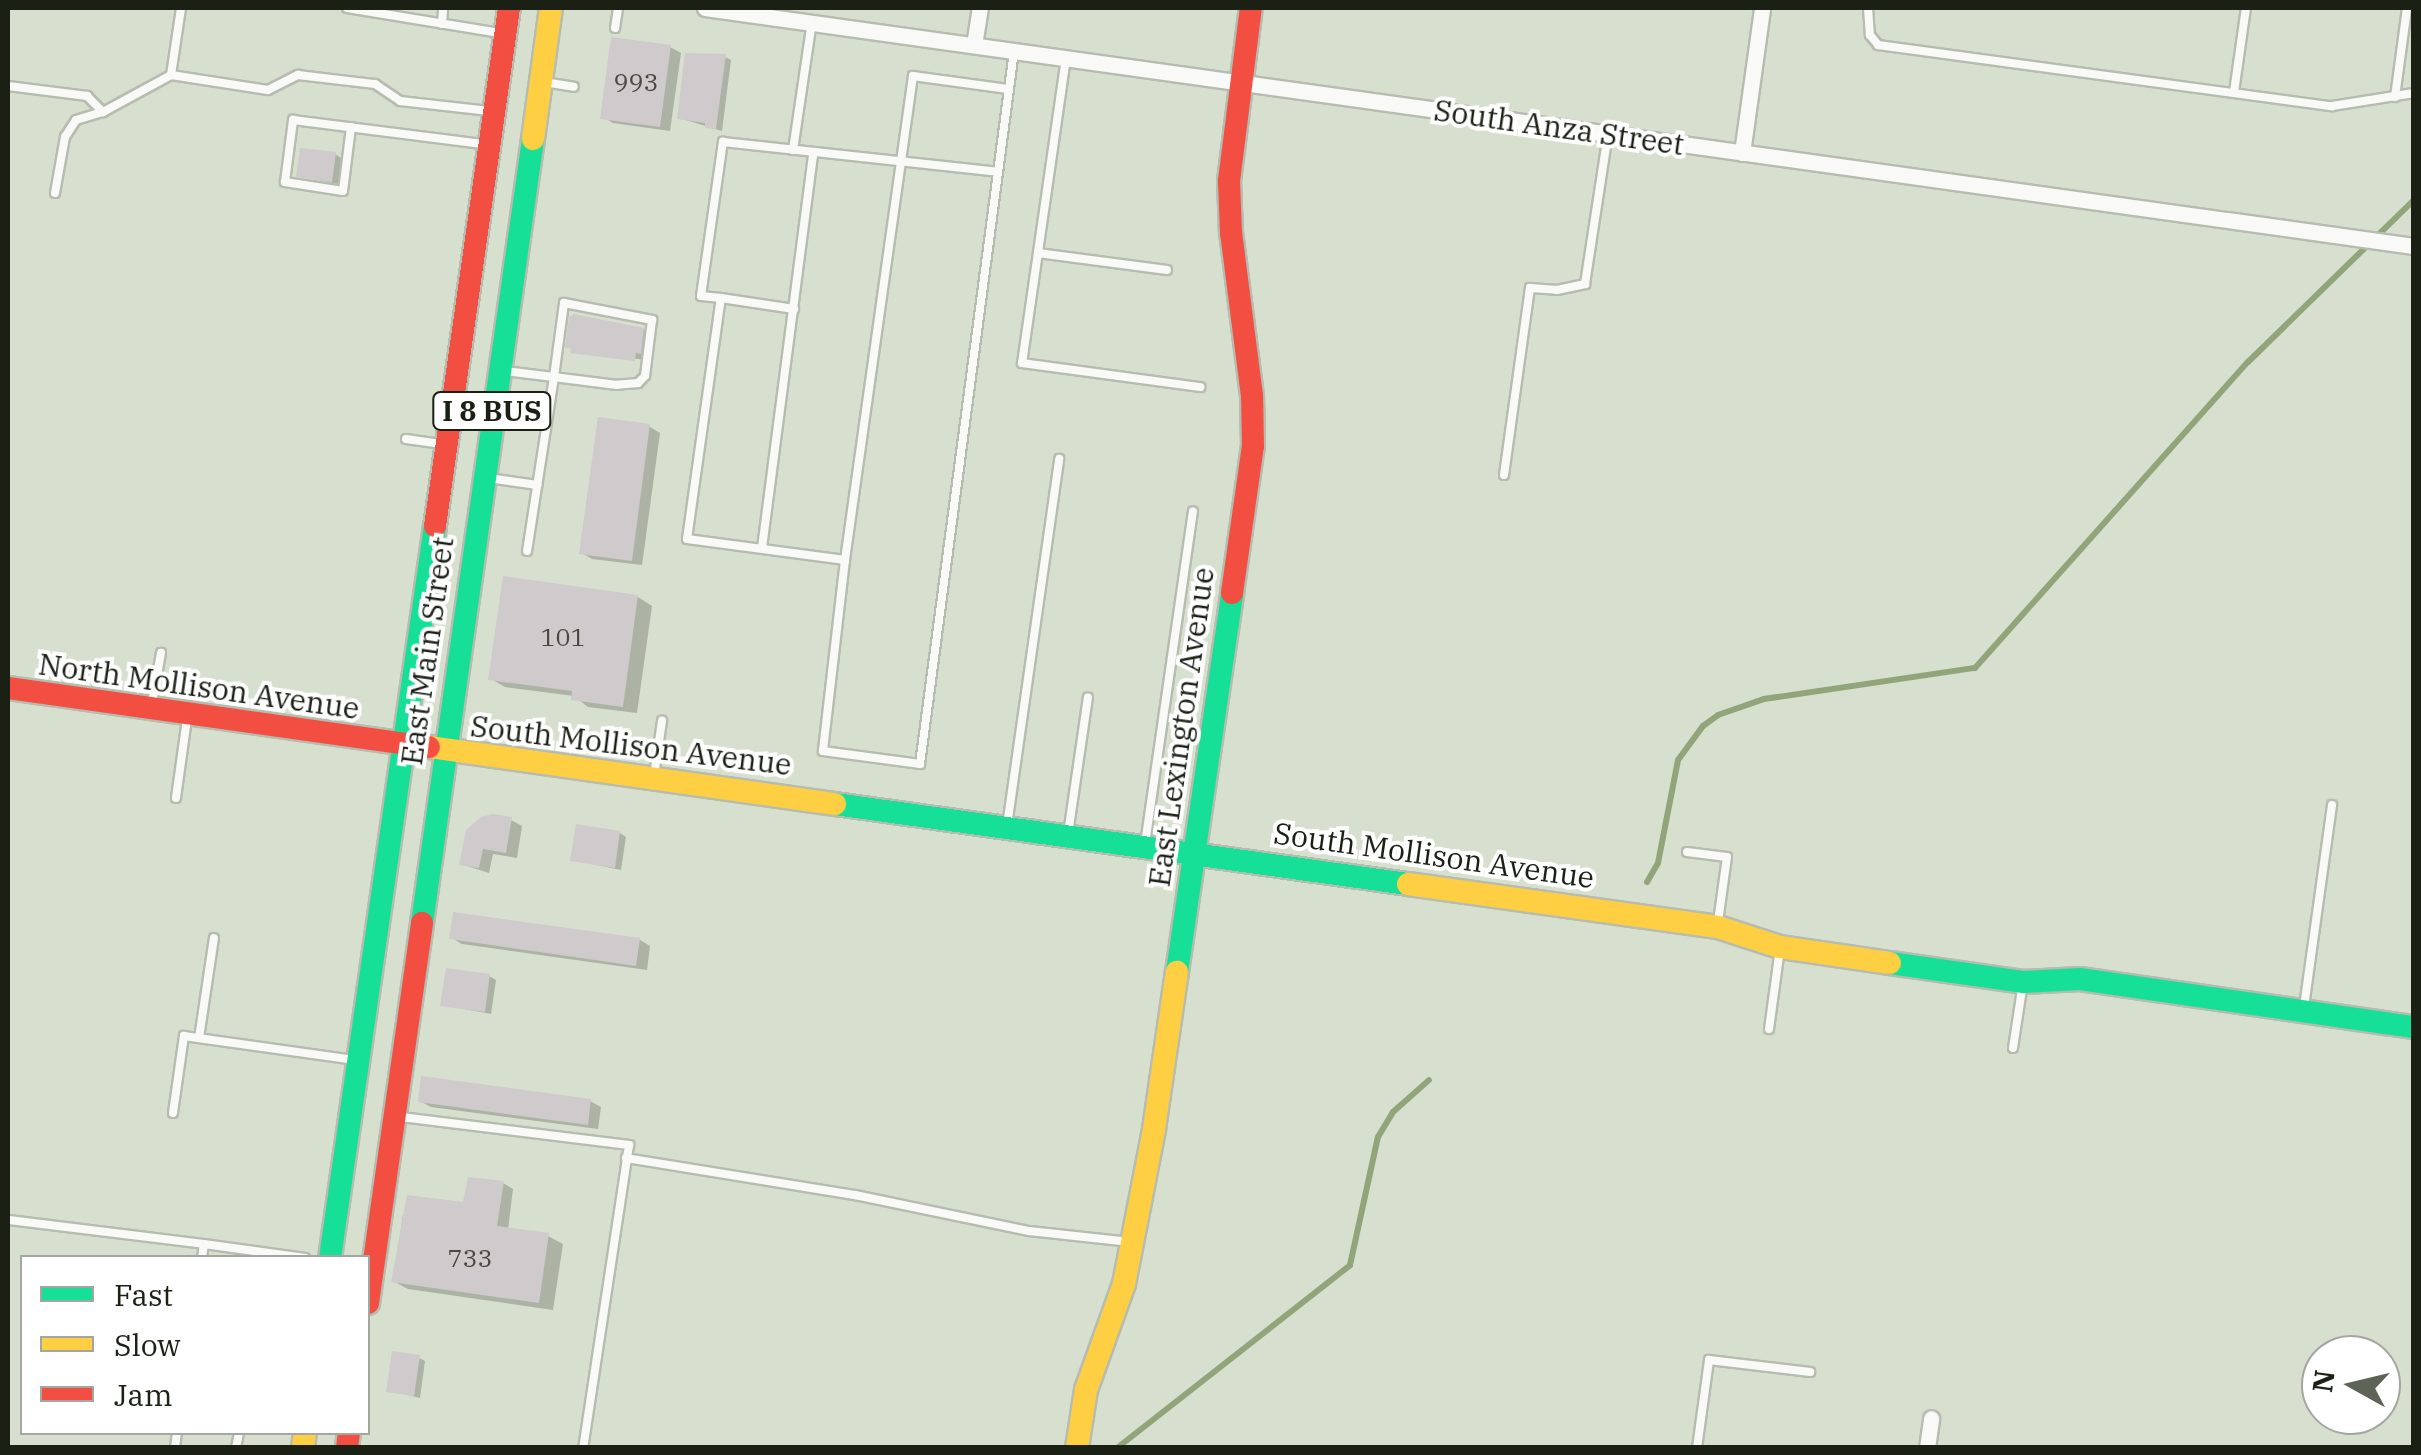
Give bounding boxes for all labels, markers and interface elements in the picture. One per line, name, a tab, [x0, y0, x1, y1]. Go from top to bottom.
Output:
house number: 993	[614, 67, 658, 97]
street label: South Anza Street	[1432, 92, 1686, 162]
road number: I 8 BUS	[432, 388, 552, 434]
street label: East Main Street	[393, 535, 461, 767]
street label: East Lexington Avenue	[1141, 565, 1221, 889]
house number: 101	[541, 622, 585, 652]
street label: North Mollison Avenue	[36, 646, 362, 726]
street label: South Mollison Avenue	[468, 707, 794, 783]
street label: South Mollison Avenue	[1272, 815, 1596, 895]
house number: 733	[448, 1243, 492, 1273]
legend	[20, 1255, 370, 1435]
text: Fast	[114, 1275, 173, 1314]
text: Slow	[114, 1325, 181, 1364]
north arrow	[2301, 1335, 2401, 1435]
text: N	[2303, 1367, 2343, 1395]
text: Jam	[114, 1375, 173, 1414]

